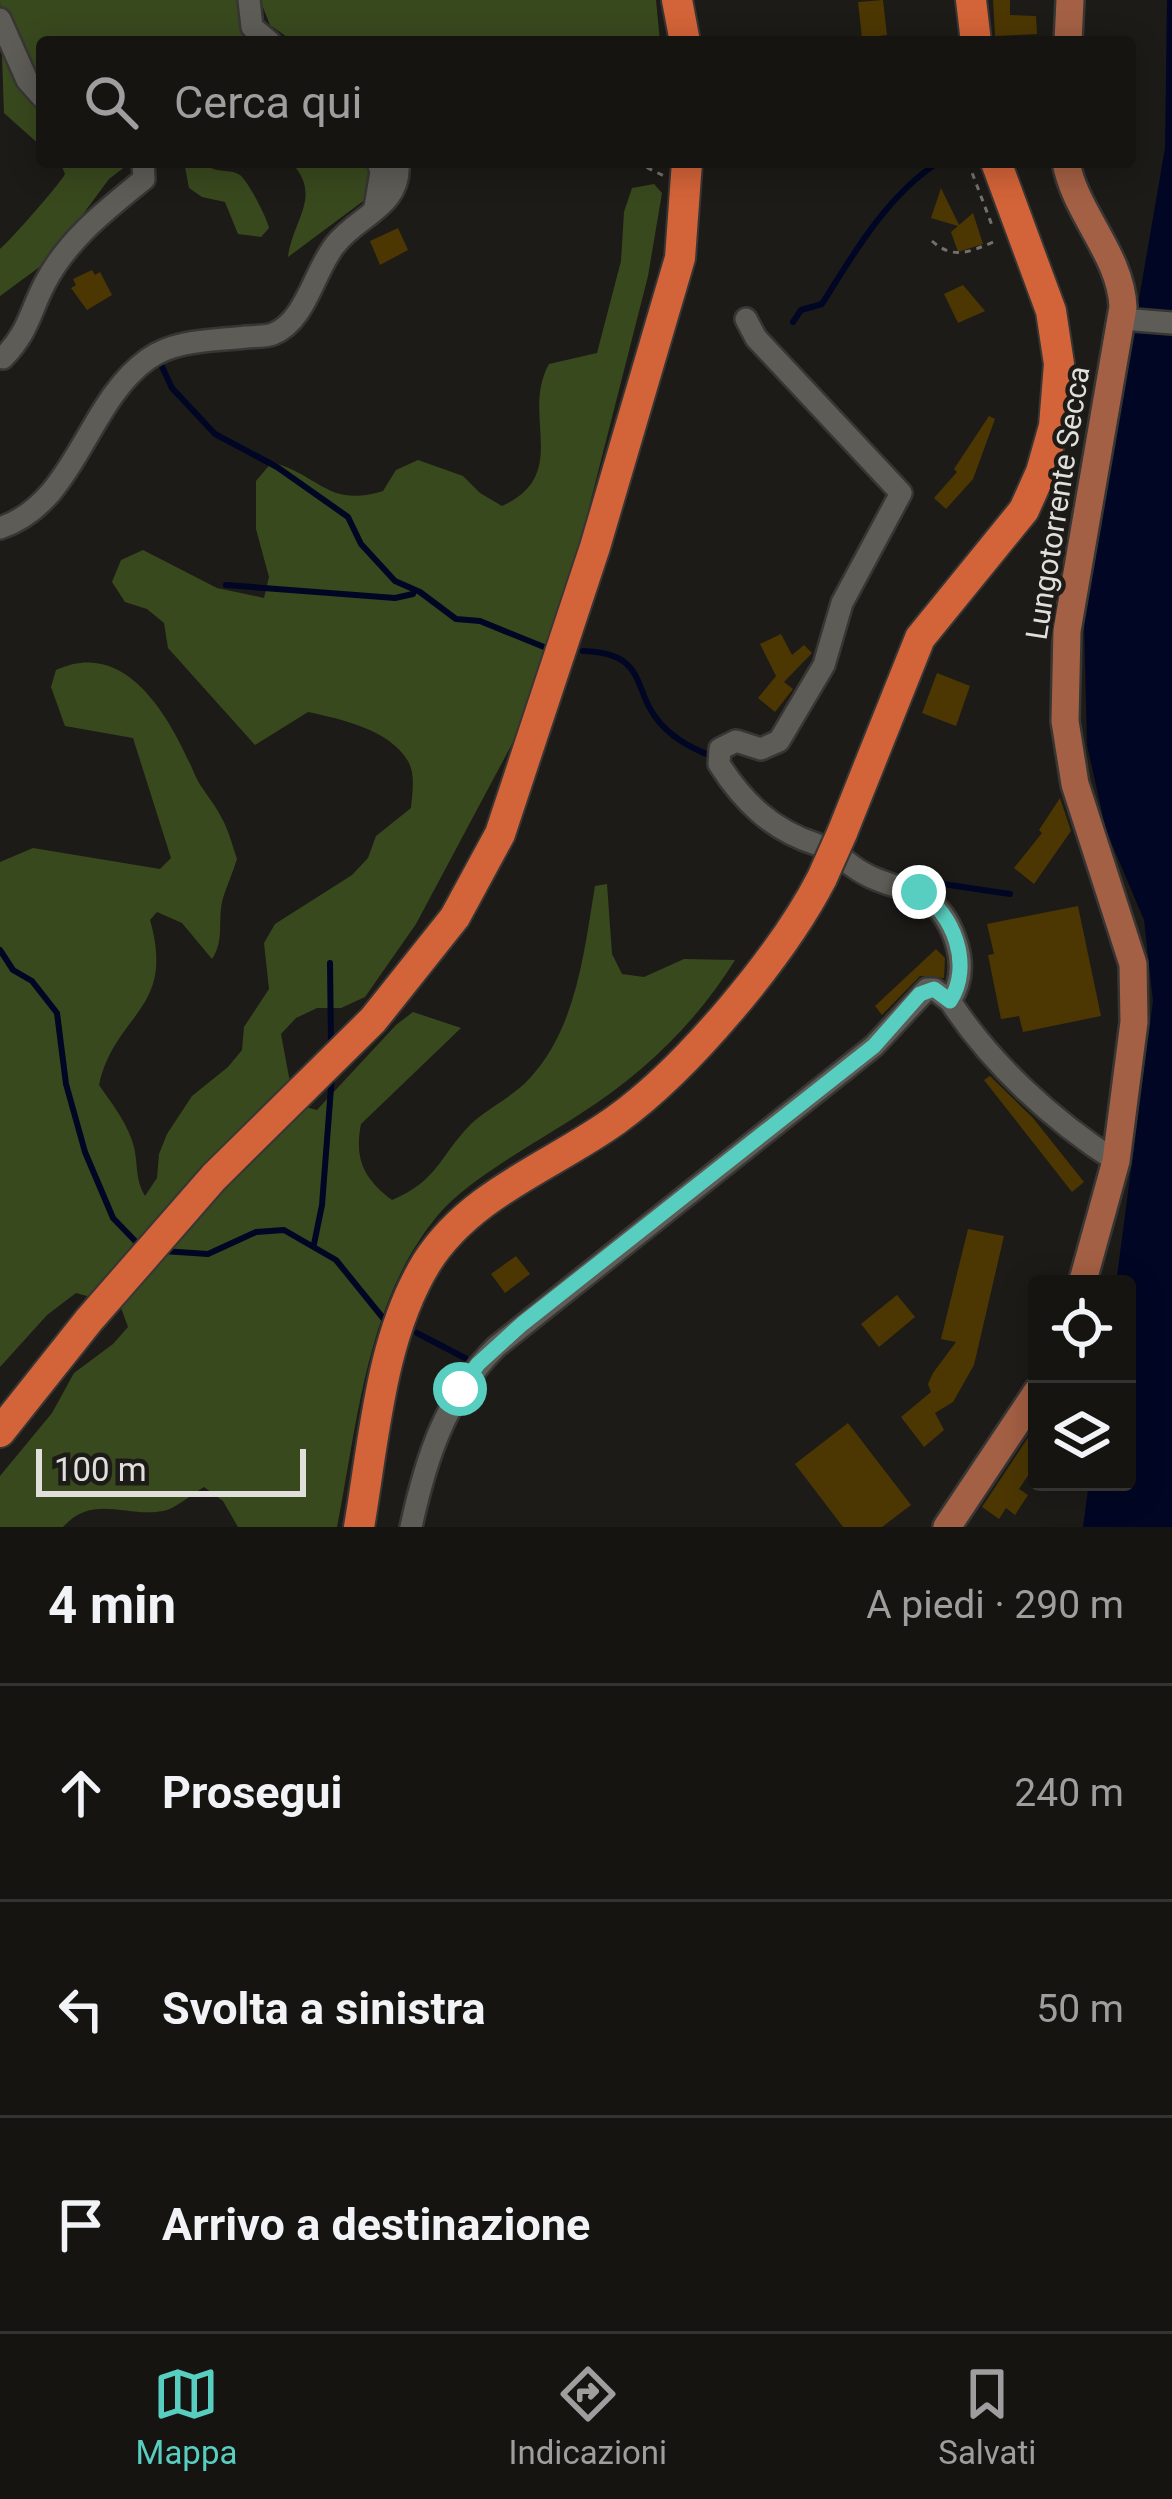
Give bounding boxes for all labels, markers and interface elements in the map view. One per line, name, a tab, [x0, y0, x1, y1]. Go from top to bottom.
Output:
search box	[36, 36, 1136, 168]
icon: search	[78, 69, 144, 135]
text: Cerca qui	[174, 76, 363, 129]
street label: Lungotorrente Secca	[1019, 364, 1096, 642]
route end	[892, 865, 946, 919]
map controls	[1028, 1275, 1136, 1491]
button: locate	[1028, 1275, 1136, 1383]
route start	[433, 1362, 487, 1416]
button: layers	[1028, 1383, 1136, 1491]
scale bar	[36, 1443, 306, 1496]
text: 100 m	[54, 1450, 147, 1489]
text: 4 min	[48, 1576, 176, 1635]
text: A piedi · 290 m	[866, 1582, 1124, 1628]
icon: ahead	[48, 1760, 114, 1826]
text: Prosegui	[162, 1766, 342, 1819]
text: 240 m	[1014, 1770, 1124, 1816]
icon: left	[48, 1976, 114, 2042]
text: Svolta a sinistra	[162, 1982, 486, 2035]
text: 50 m	[1036, 1986, 1124, 2032]
icon: arrive	[48, 2192, 114, 2258]
text: Arrivo a destinazione	[162, 2198, 590, 2251]
tab: Mappa	[136, 2361, 237, 2472]
tab: Indicazioni	[509, 2361, 667, 2472]
tab: Salvati	[938, 2361, 1036, 2472]

